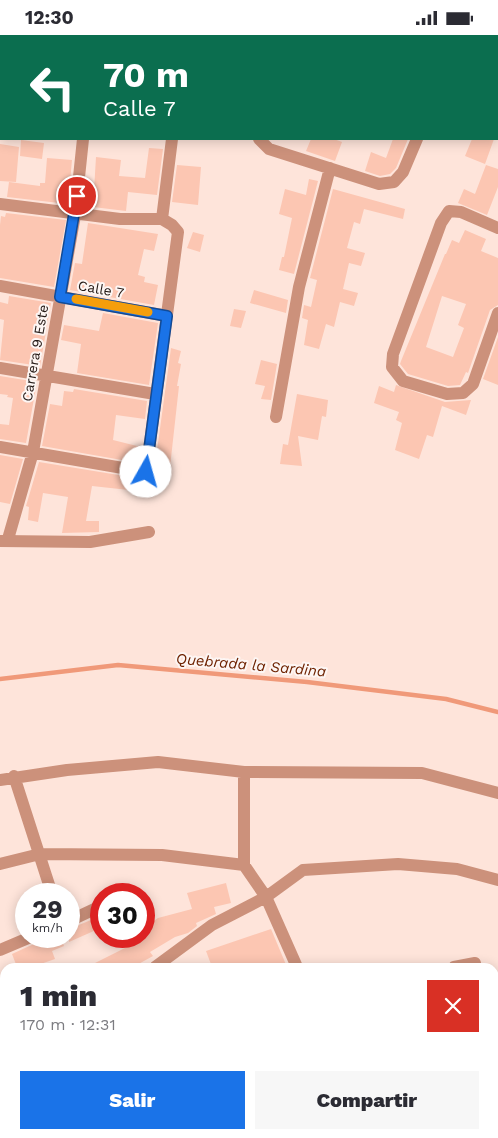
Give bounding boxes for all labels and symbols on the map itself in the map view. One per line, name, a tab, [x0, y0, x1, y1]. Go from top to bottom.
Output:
pin	[56, 175, 98, 217]
street label: Calle 7	[77, 277, 125, 301]
street label: Carrera 9 Este	[19, 303, 51, 403]
position arrow	[119, 445, 171, 497]
water label: Quebrada la Sardina	[175, 649, 327, 681]
speed limit sign: 30	[90, 883, 155, 948]

